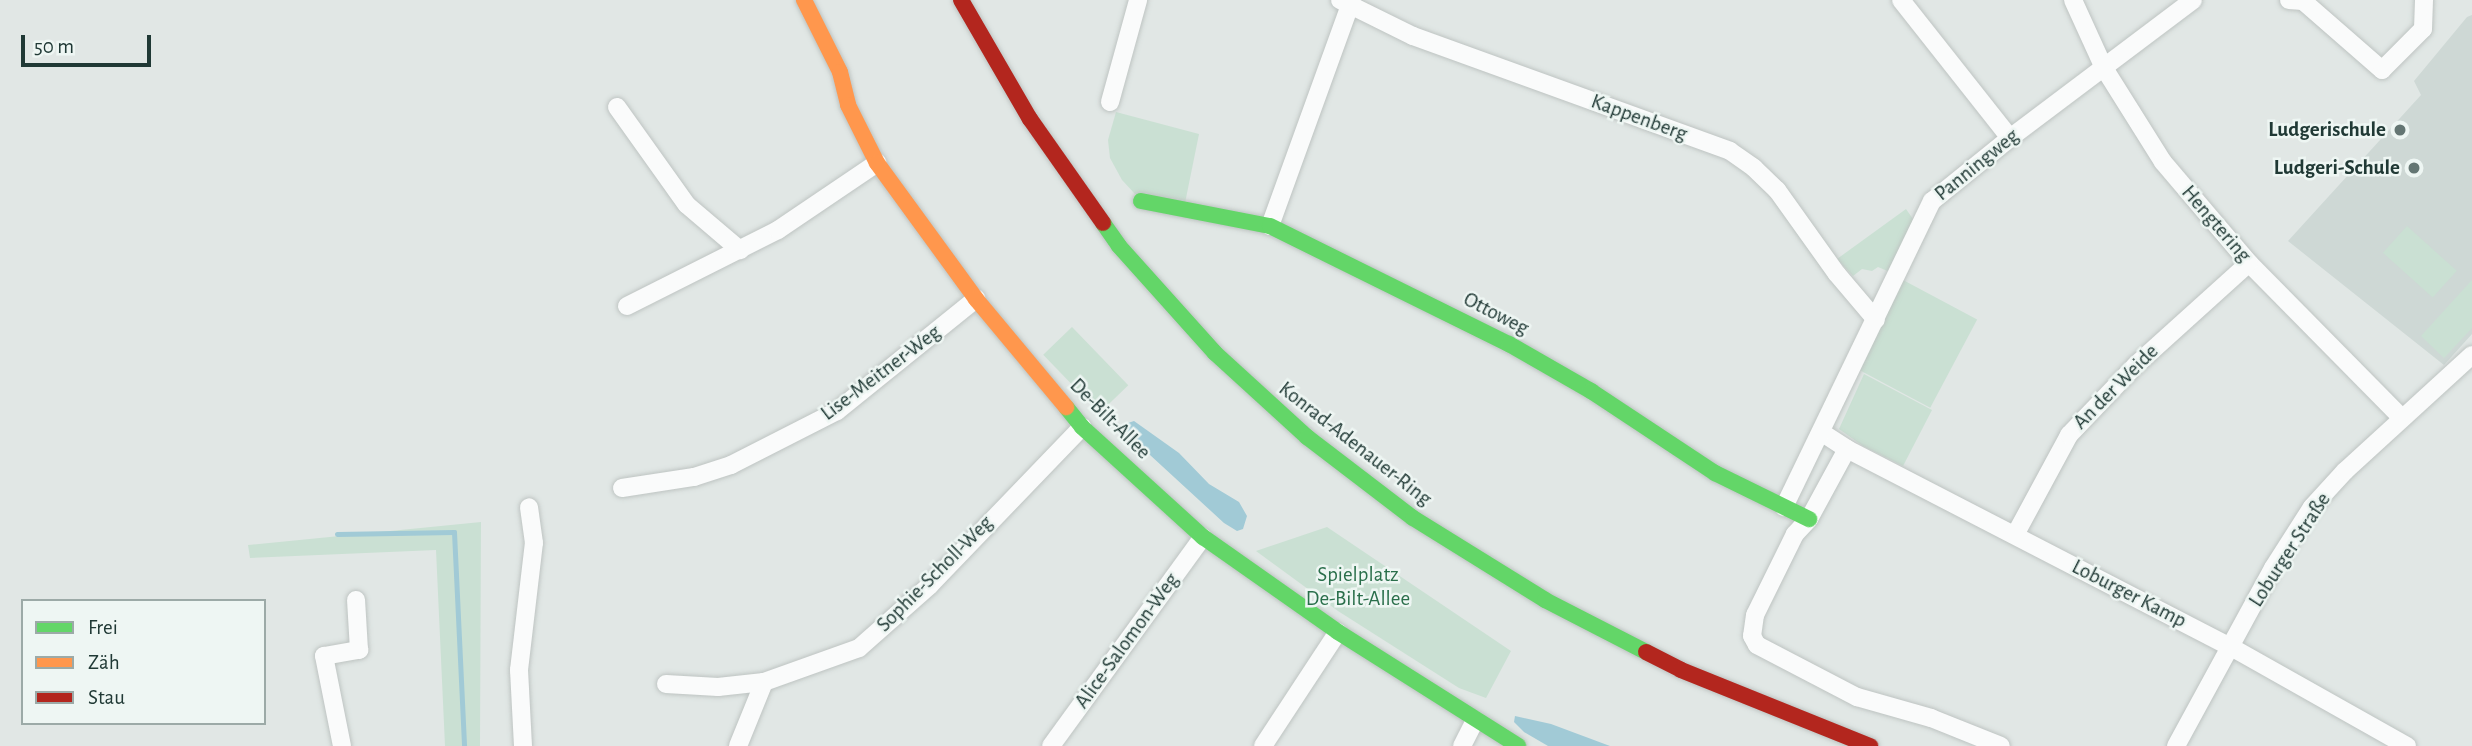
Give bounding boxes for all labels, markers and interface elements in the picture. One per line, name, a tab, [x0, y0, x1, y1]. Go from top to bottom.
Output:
scale bar	[24, 21, 154, 65]
text: 50 m	[34, 36, 74, 57]
street label: Kappenberg	[1588, 89, 1690, 147]
place label: Ludgerischule	[2268, 117, 2386, 143]
marker: Ludgerischule	[2392, 122, 2408, 138]
street label: Panningweg	[1930, 123, 2024, 207]
place label: Ludgeri-Schule	[2274, 155, 2400, 181]
marker: Ludgeri-Schule	[2406, 160, 2422, 176]
street label: Hengtering	[2176, 180, 2256, 268]
street label: Ottoweg	[1459, 287, 1533, 341]
street label: Lise-Meitner-Weg	[816, 320, 946, 426]
street label: An der Weide	[2068, 339, 2164, 435]
street label: De-Bilt-Allee	[1064, 373, 1156, 465]
street label: Konrad-Adenauer-Ring	[1273, 376, 1437, 512]
street label: Loburger Straße	[2244, 488, 2336, 612]
street label: Sophie-Scholl-Weg	[872, 511, 998, 637]
street label: Loburger Kamp	[2067, 554, 2191, 634]
park label: Spielplatz De-Bilt-Allee	[1306, 562, 1410, 612]
street label: Alice-Salomon-Weg	[1069, 568, 1185, 714]
legend	[21, 599, 266, 725]
text: Frei	[88, 617, 118, 638]
text: Zäh	[88, 652, 120, 673]
text: Stau	[88, 687, 125, 708]

